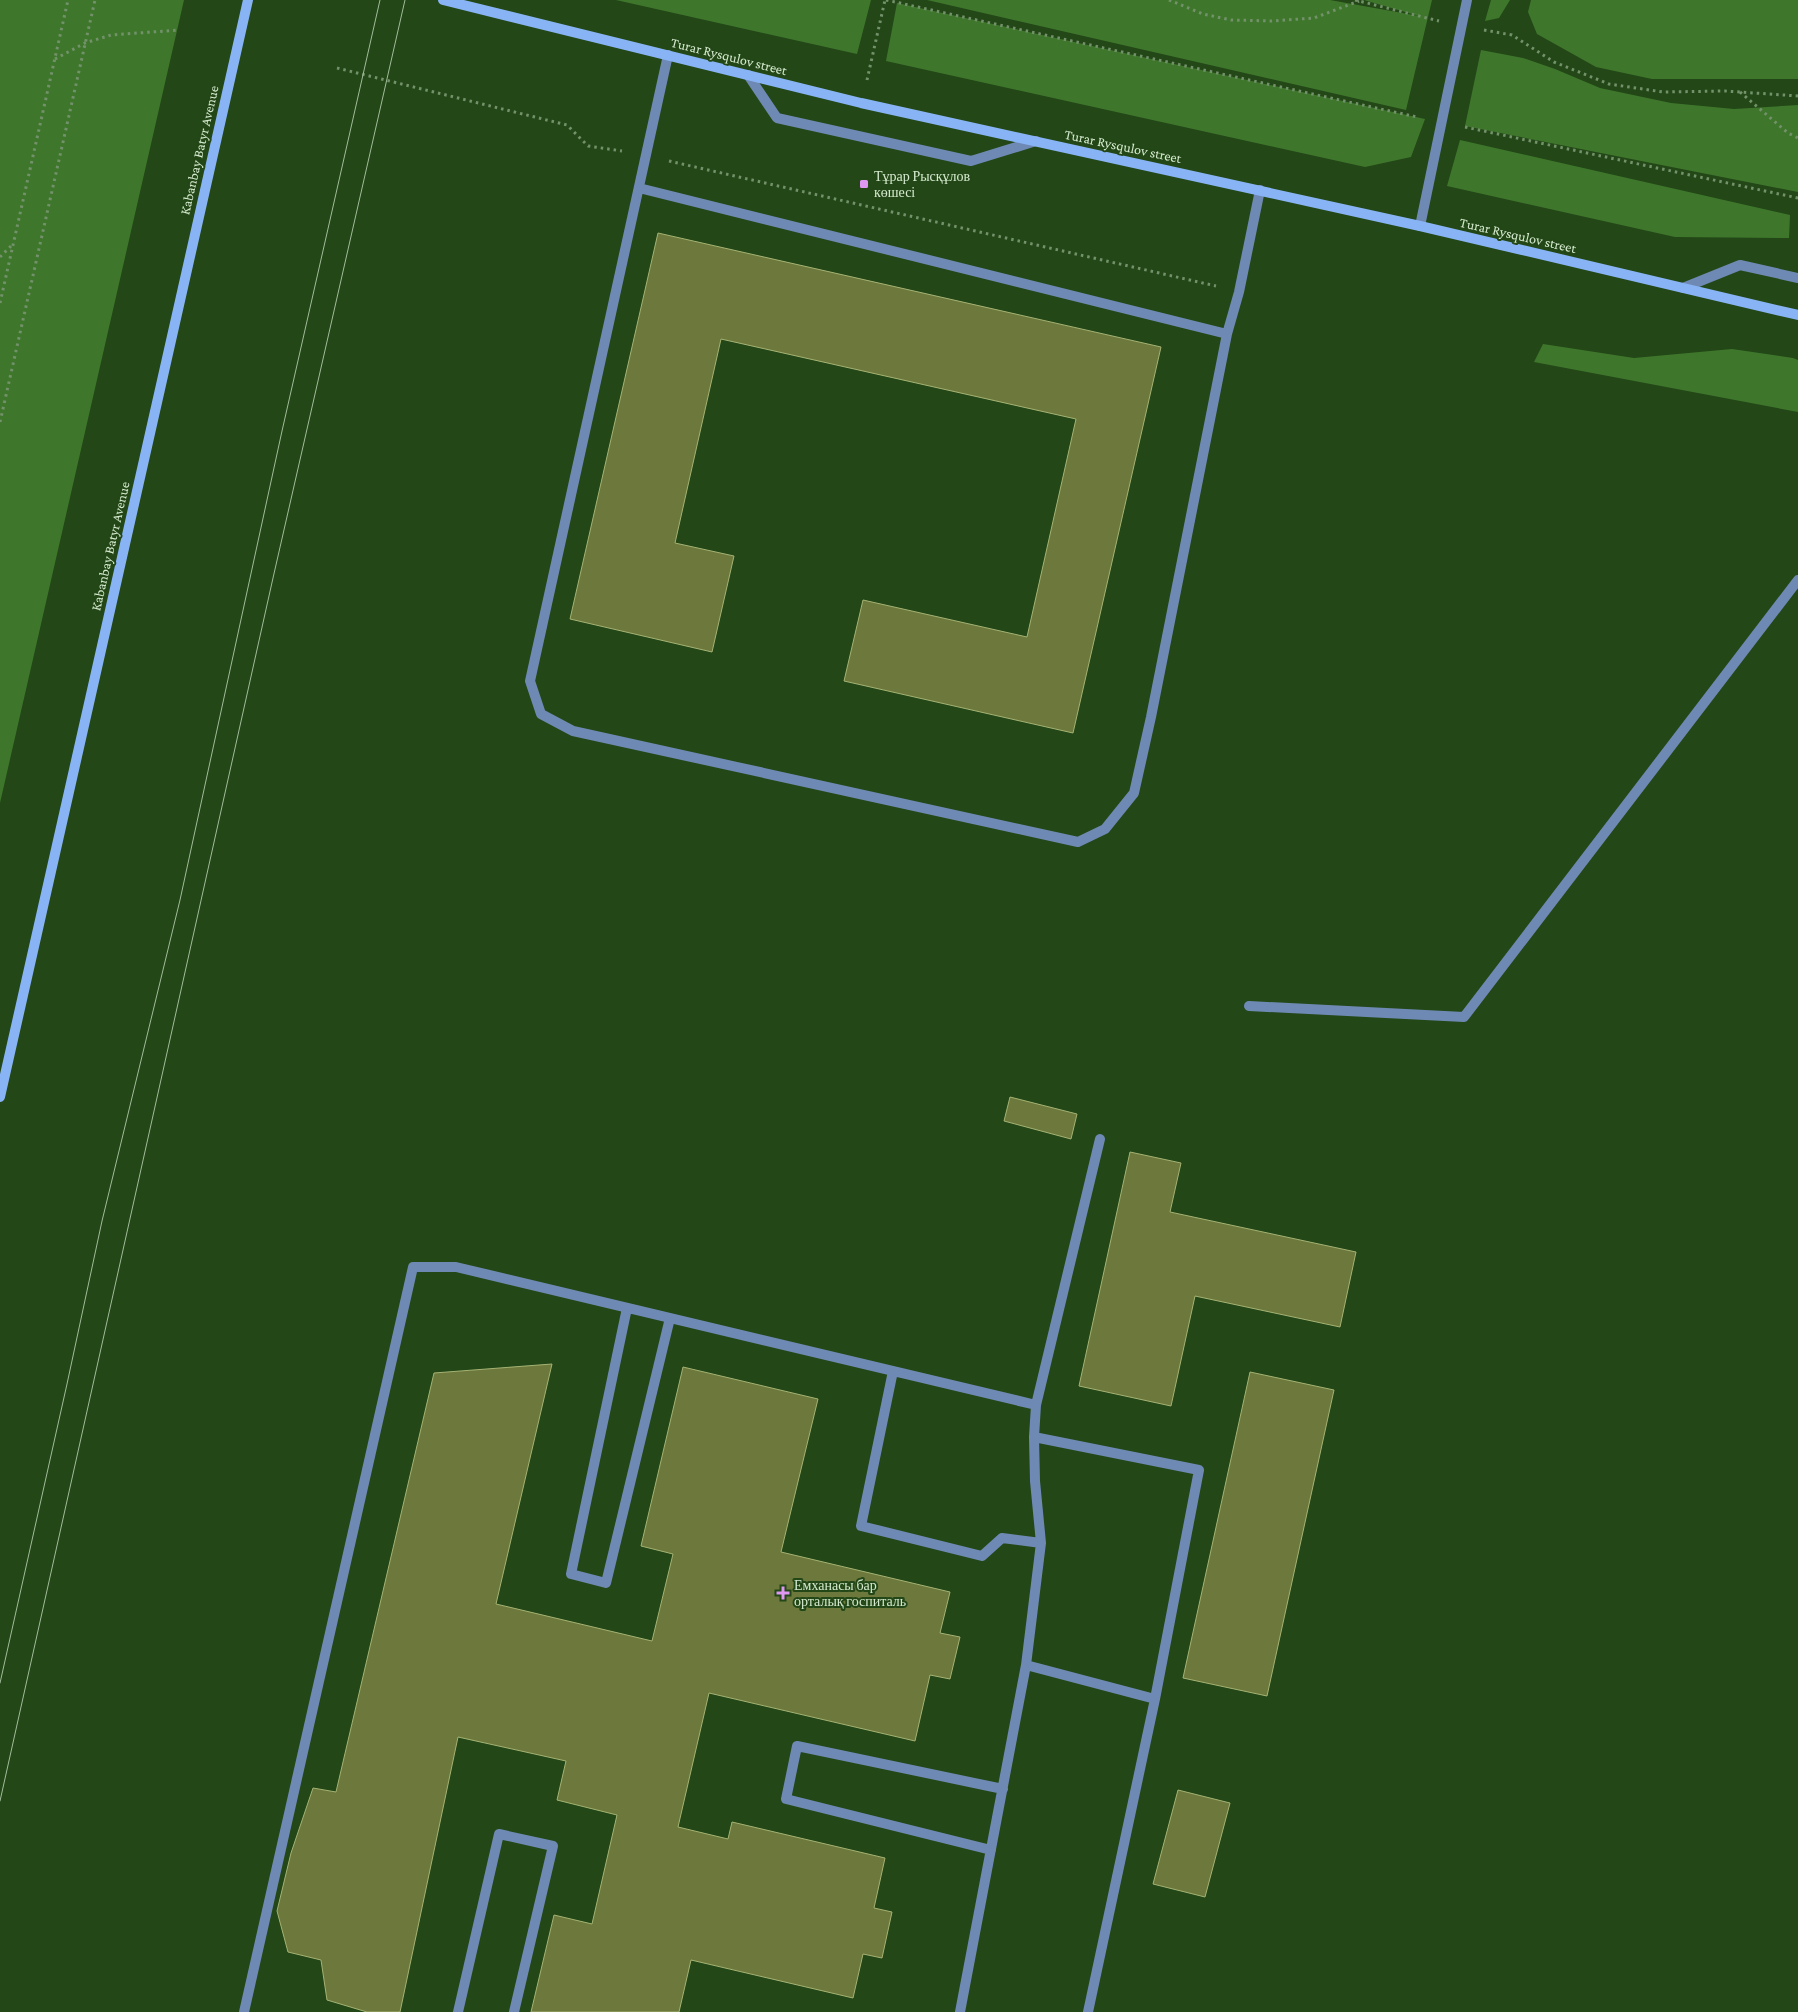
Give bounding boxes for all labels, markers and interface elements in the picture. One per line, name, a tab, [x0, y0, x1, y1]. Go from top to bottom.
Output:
street label: Turar Rysqulov street	[669, 34, 789, 78]
street label: Kabanbay Batyr Avenue	[176, 84, 222, 216]
street label: Turar Rysqulov street	[1063, 126, 1183, 166]
place label: Тұрар Рысқұлов көшесі	[874, 168, 971, 200]
marker: Тұрар Рысқұлов көшесі	[858, 178, 870, 190]
street label: Turar Rysqulov street	[1458, 214, 1578, 256]
street label: Kabanbay Batyr Avenue	[87, 480, 133, 612]
place label: Емханасы бар орталық госпиталь	[794, 1577, 906, 1609]
marker: Емханасы бар орталық госпиталь	[776, 1586, 790, 1600]

